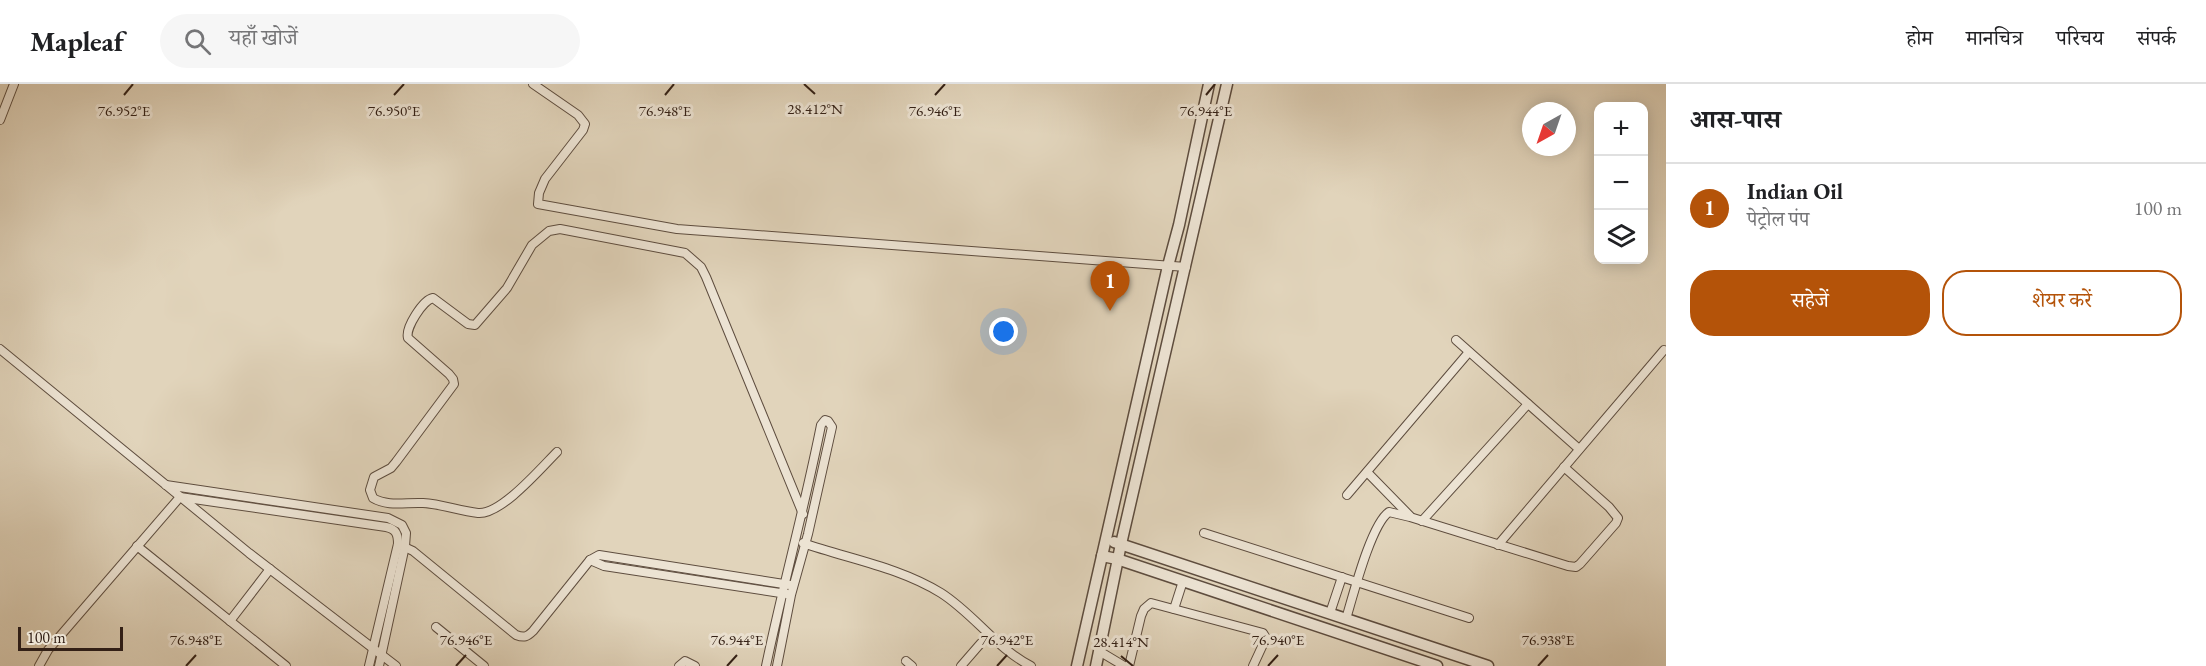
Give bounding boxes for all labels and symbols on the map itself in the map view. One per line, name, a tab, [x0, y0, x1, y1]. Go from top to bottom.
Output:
text: 28.412°N	[787, 99, 843, 118]
text: 76.952°E	[98, 101, 151, 120]
text: 76.950°E	[368, 101, 421, 120]
text: 76.948°E	[639, 101, 692, 120]
text: 76.946°E	[909, 101, 962, 120]
text: 76.944°E	[1180, 101, 1233, 120]
north arrow	[1522, 102, 1576, 156]
pin: 1	[1090, 262, 1130, 311]
your location	[989, 317, 1018, 346]
scale bar	[18, 624, 123, 652]
text: 76.948°E	[170, 630, 223, 649]
text: 76.946°E	[440, 630, 493, 649]
text: 76.944°E	[711, 630, 764, 649]
text: 76.942°E	[981, 630, 1034, 649]
text: 76.940°E	[1252, 630, 1305, 649]
text: 76.938°E	[1522, 630, 1575, 649]
text: 28.414°N	[1093, 632, 1149, 651]

